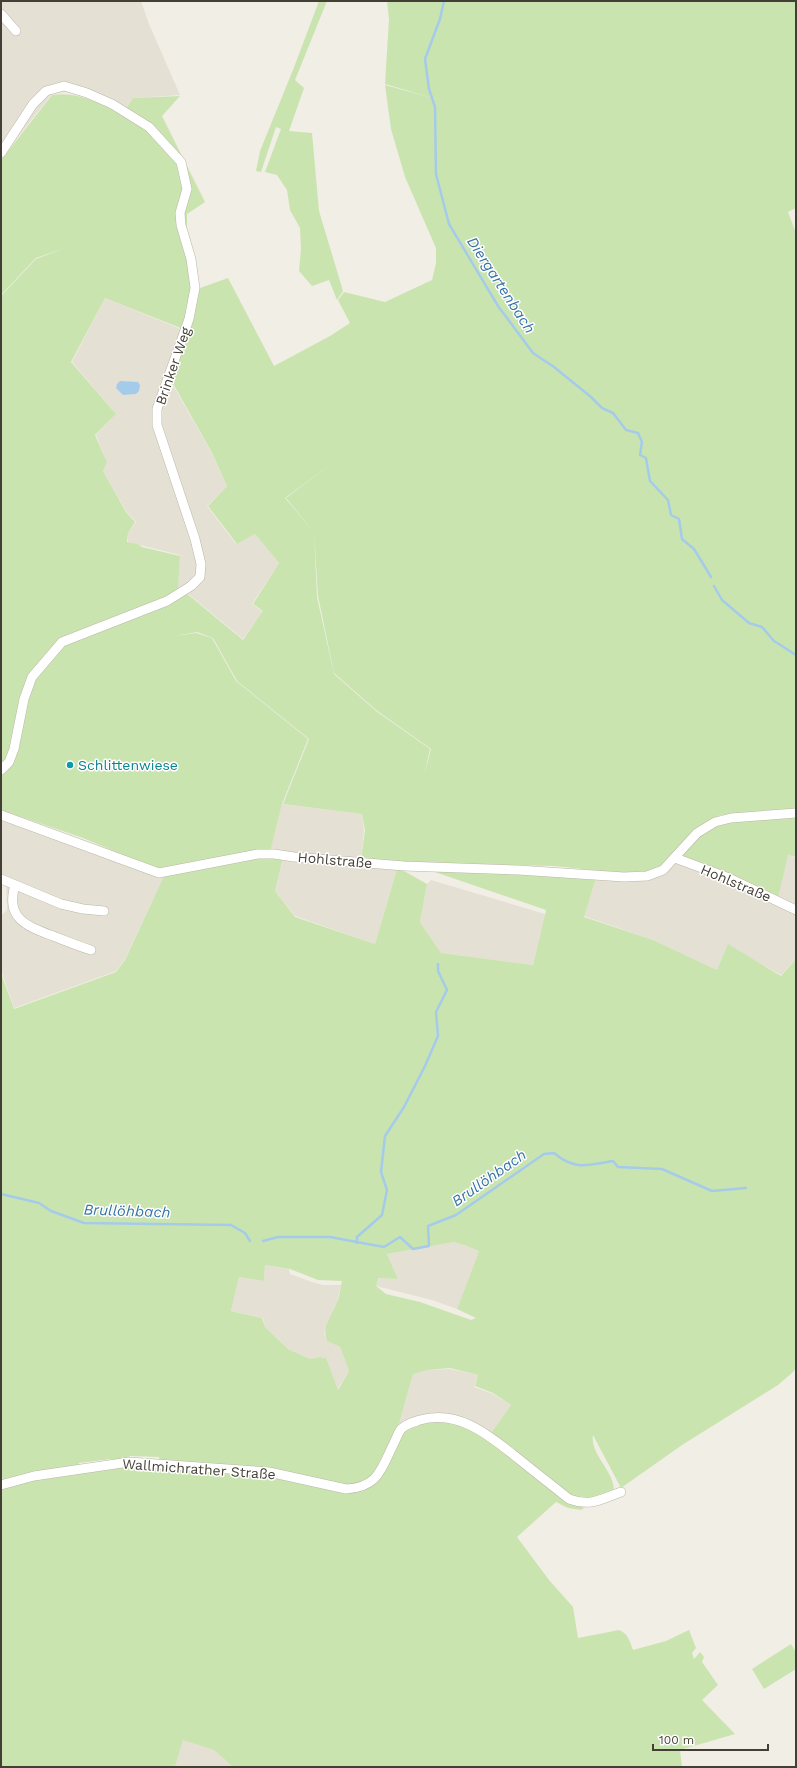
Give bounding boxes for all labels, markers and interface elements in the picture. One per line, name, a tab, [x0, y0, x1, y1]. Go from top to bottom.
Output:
water label: Diergartenbach	[463, 233, 539, 337]
street label: Brinker Weg	[152, 324, 194, 407]
place label: Schlittenwiese	[78, 757, 178, 773]
marker: Schlittenwiese	[65, 760, 75, 770]
street label: Hohlstraße	[297, 849, 373, 871]
street label: Hohlstraße	[698, 861, 774, 905]
water label: Brullöhbach	[448, 1146, 530, 1210]
water label: Brullöhbach	[83, 1200, 171, 1222]
street label: Wallmichrather Straße	[122, 1456, 276, 1482]
scale bar	[653, 1726, 768, 1752]
text: 100 m	[659, 1733, 694, 1747]

